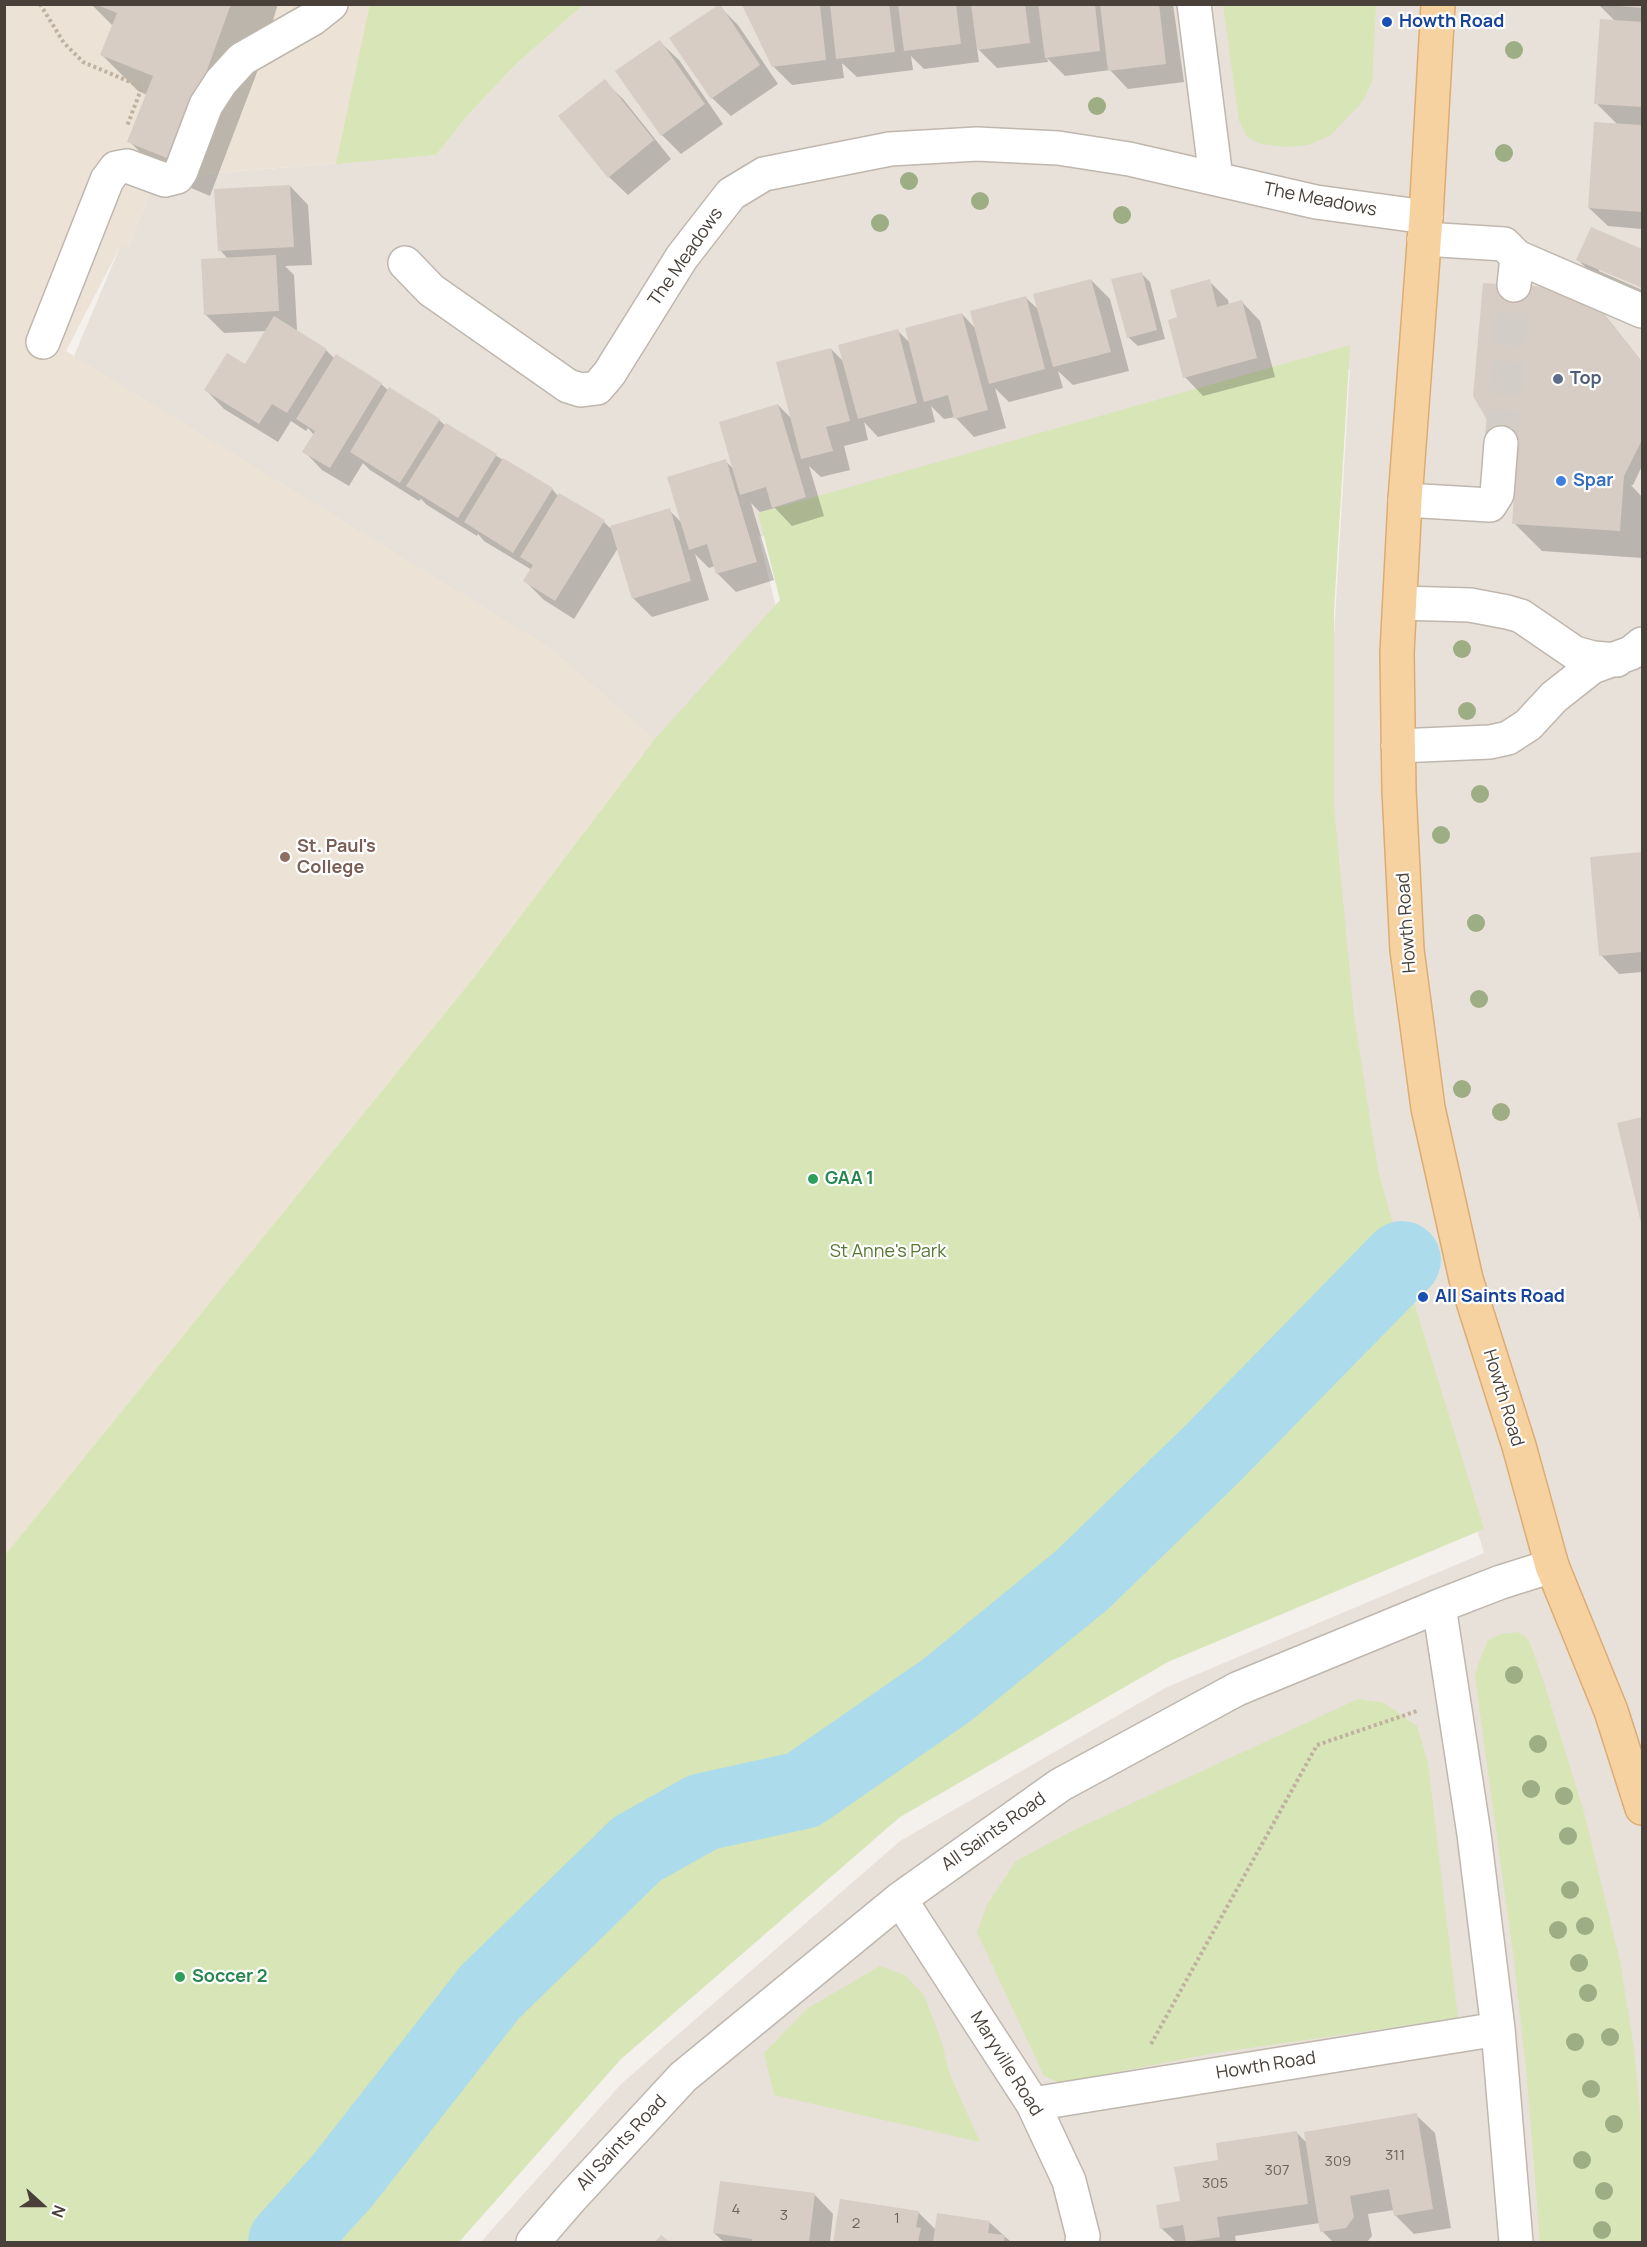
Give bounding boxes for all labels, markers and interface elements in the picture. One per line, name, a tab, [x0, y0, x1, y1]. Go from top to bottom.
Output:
place label: Howth Road	[1399, 11, 1504, 33]
marker: Howth Road	[1380, 15, 1394, 29]
street label: The Meadows	[1262, 178, 1378, 222]
street label: The Meadows	[644, 204, 728, 310]
place label: Top	[1570, 368, 1602, 390]
marker: Top	[1551, 372, 1565, 386]
place label: Spar	[1573, 470, 1613, 492]
marker: Spar	[1554, 474, 1568, 488]
place label: St. Paul's College	[297, 836, 376, 878]
marker: St. Paul's College	[278, 850, 292, 864]
street label: Howth Road	[1393, 872, 1421, 974]
place label: GAA 1	[825, 1168, 874, 1190]
marker: GAA 1	[806, 1172, 820, 1186]
park label: St Anne's Park	[830, 1241, 946, 1263]
place label: All Saints Road	[1435, 1286, 1565, 1308]
marker: All Saints Road	[1416, 1290, 1430, 1304]
street label: Howth Road	[1478, 1347, 1528, 1449]
street label: All Saints Road	[938, 1788, 1050, 1876]
place label: Soccer 2	[192, 1966, 267, 1988]
marker: Soccer 2	[173, 1970, 187, 1984]
street label: Maryville Road	[965, 2008, 1047, 2120]
street label: Howth Road	[1215, 2047, 1317, 2085]
street label: All Saints Road	[572, 2091, 672, 2195]
house number: 311	[1385, 2147, 1405, 2165]
house number: 309	[1325, 2153, 1351, 2171]
house number: 307	[1265, 2162, 1289, 2180]
north arrow	[12, 2175, 72, 2235]
house number: 305	[1202, 2175, 1228, 2193]
house number: 4	[732, 2201, 740, 2219]
text: N	[46, 2202, 71, 2221]
house number: 3	[780, 2207, 788, 2225]
house number: 1	[894, 2210, 900, 2228]
house number: 2	[852, 2215, 860, 2233]

